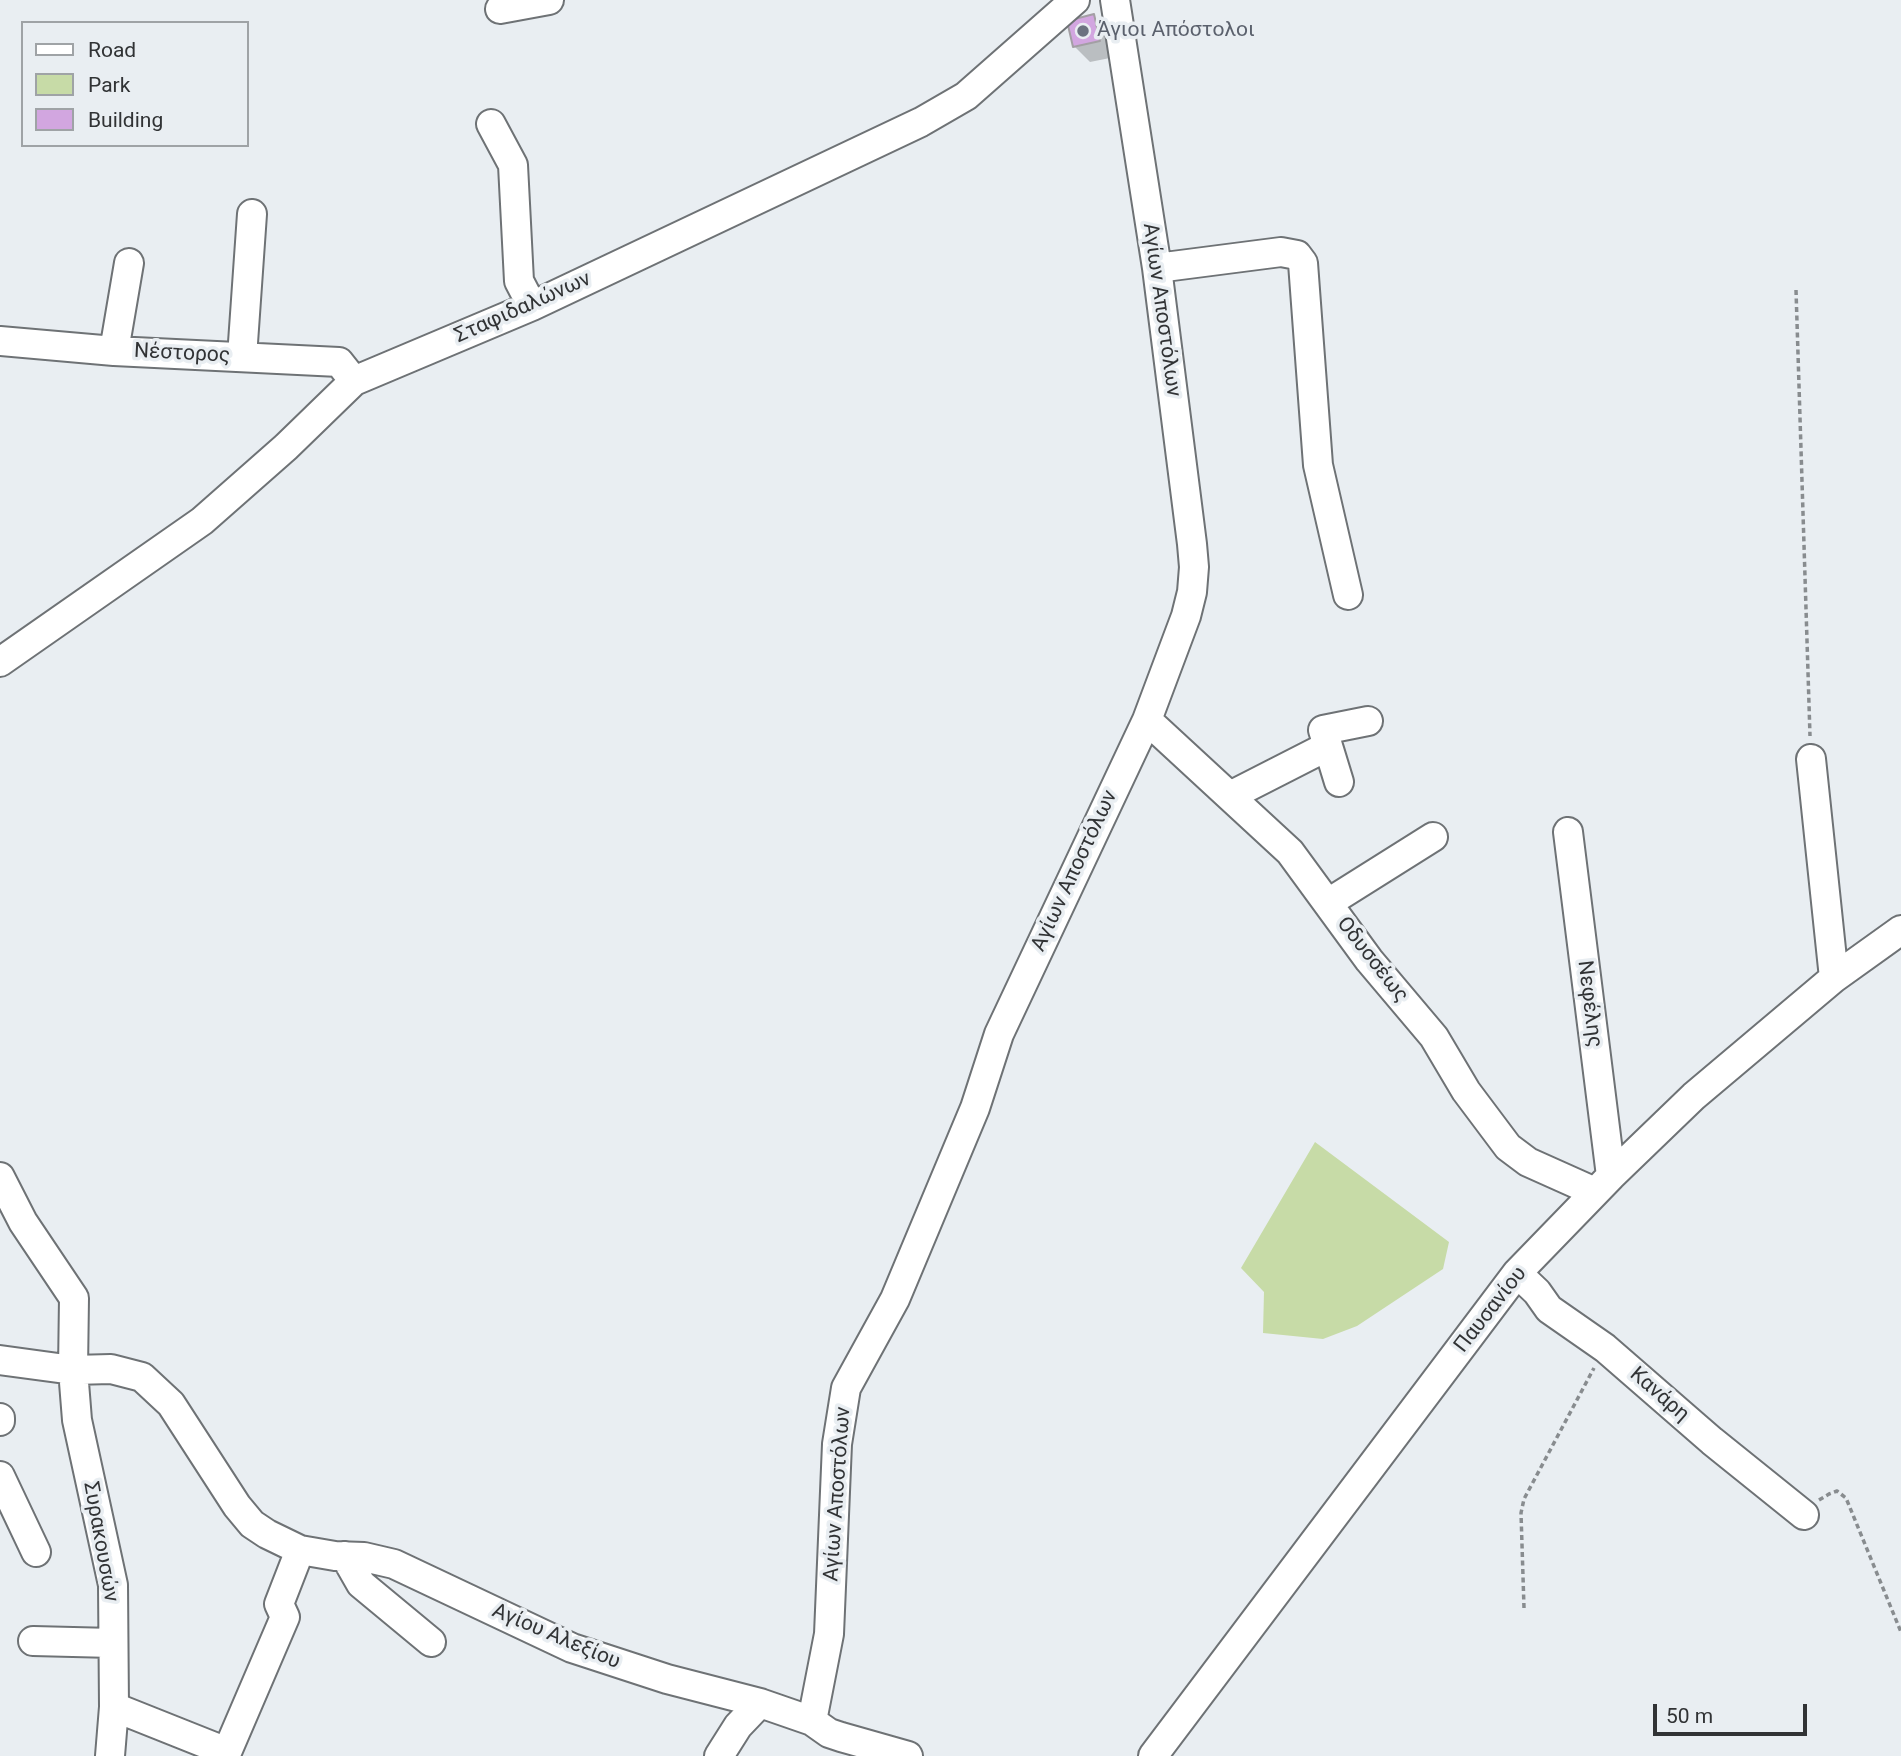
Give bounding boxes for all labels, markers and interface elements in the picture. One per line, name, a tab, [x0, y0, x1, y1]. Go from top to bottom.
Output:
place label: Άγιοι Απόστολοι	[1097, 18, 1255, 44]
legend	[21, 21, 248, 147]
marker: Άγιοι Απόστολοι	[1075, 23, 1091, 39]
text: Road	[88, 38, 136, 62]
text: Park	[88, 73, 130, 97]
text: Building	[88, 108, 163, 132]
street label: Αγίων Αποστόλων	[1136, 222, 1186, 398]
street label: Σταφιδαλώνων	[451, 267, 595, 349]
street label: Νέστορος	[133, 339, 231, 369]
street label: Αγίων Αποστόλων	[1027, 786, 1123, 956]
street label: Οδυσσέως	[1331, 912, 1413, 1008]
street label: Νεφέλης	[1571, 959, 1607, 1049]
street label: Παυσανίου	[1450, 1262, 1532, 1358]
street label: Κανάρη	[1624, 1362, 1694, 1428]
street label: Αγίων Αποστόλων	[819, 1406, 857, 1582]
street label: Συρακουσών	[77, 1480, 123, 1604]
street label: Αγίου Αλεξίου	[488, 1599, 624, 1675]
scale bar	[1656, 1690, 1810, 1734]
text: 50 m	[1666, 1704, 1713, 1728]

